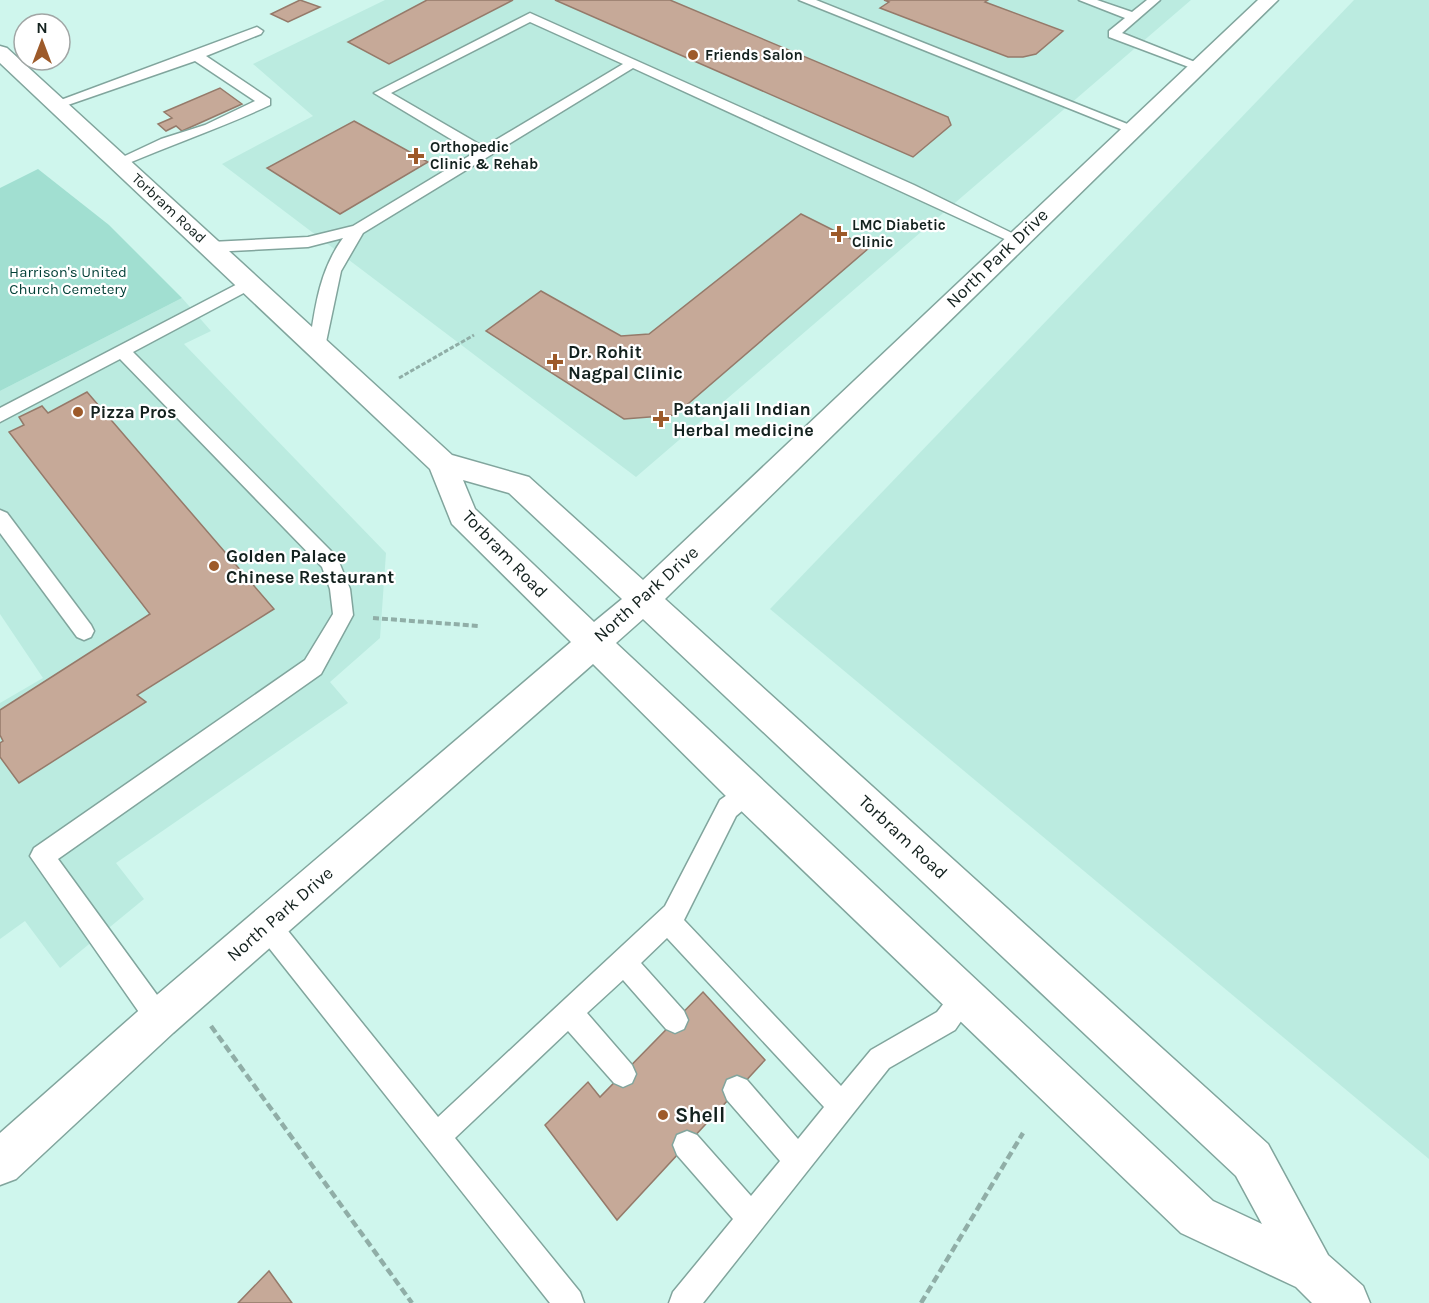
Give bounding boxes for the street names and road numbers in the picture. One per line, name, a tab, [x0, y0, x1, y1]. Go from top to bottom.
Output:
street label: Torbram Road	[128, 169, 210, 247]
street label: North Park Drive	[941, 204, 1053, 312]
street label: Torbram Road	[458, 506, 552, 602]
street label: North Park Drive	[589, 541, 703, 647]
street label: Torbram Road	[854, 790, 952, 884]
street label: North Park Drive	[222, 862, 338, 966]

